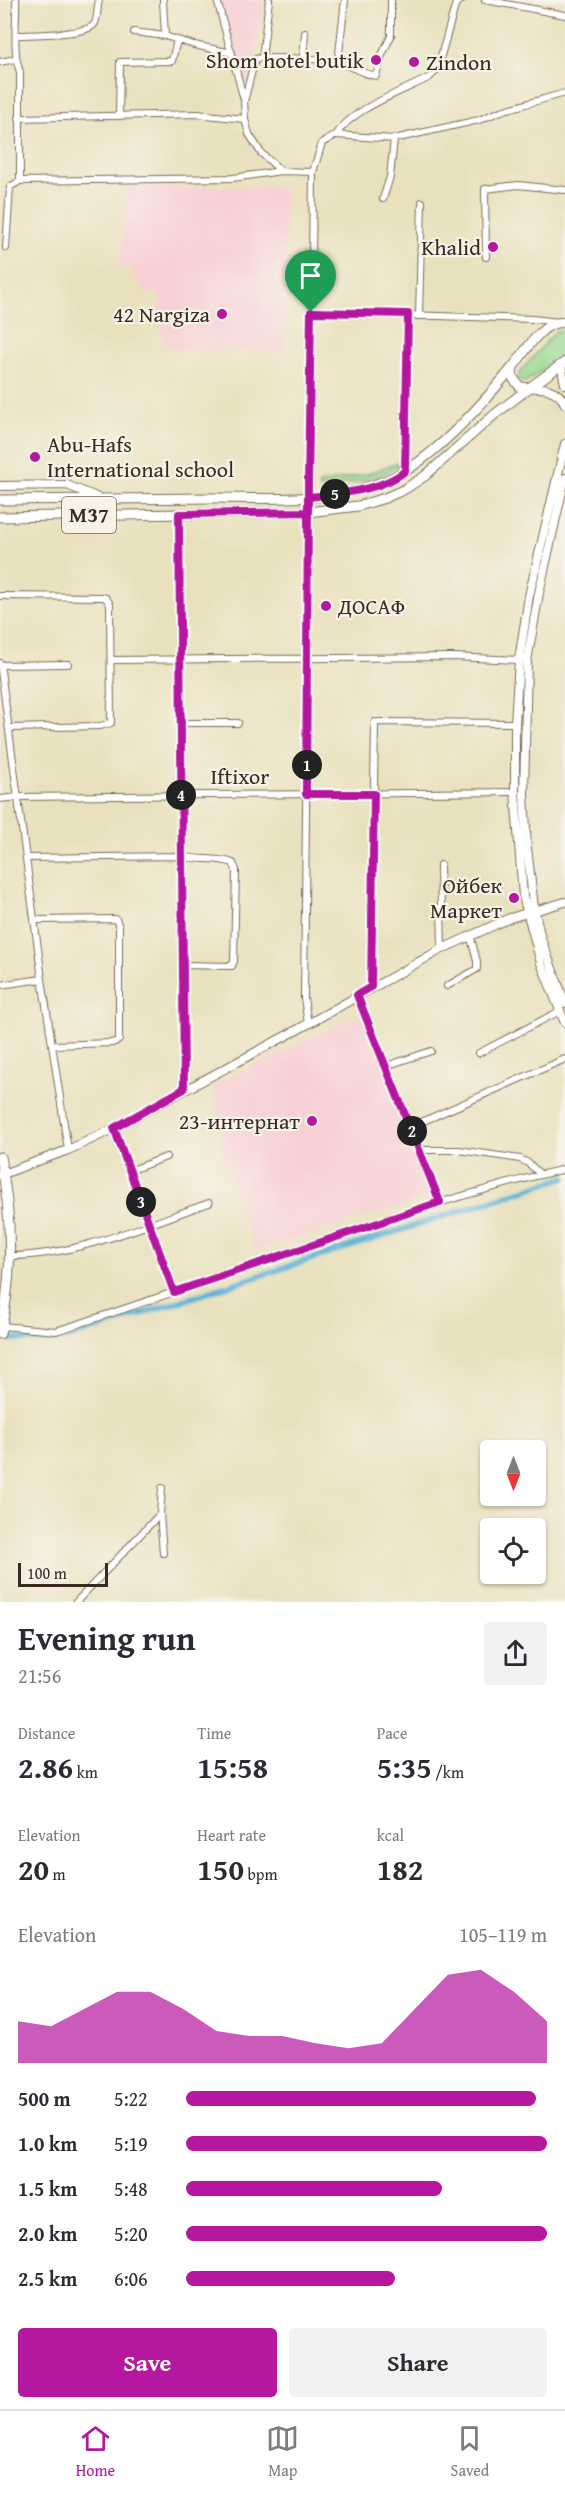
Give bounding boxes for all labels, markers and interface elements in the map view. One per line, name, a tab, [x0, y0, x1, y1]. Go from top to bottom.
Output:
place label: Shom hotel butik	[206, 44, 365, 76]
place label: Zindon	[426, 46, 492, 78]
marker: Shom hotel butik	[369, 53, 383, 67]
marker: Zindon	[407, 55, 421, 69]
place label: Khalid	[421, 231, 481, 263]
marker: Khalid	[486, 240, 500, 254]
pin	[285, 250, 336, 312]
icon: arrive	[294, 259, 327, 292]
place label: 42 Nargiza	[113, 298, 211, 330]
marker: 42 Nargiza	[215, 307, 229, 321]
place label: Abu-Hafs International school	[47, 428, 234, 485]
marker: Abu-Hafs International school	[28, 450, 42, 464]
pin: 5	[320, 479, 350, 509]
text: 5	[331, 482, 339, 506]
road number: M37	[62, 497, 116, 533]
place label: ДОСАФ	[337, 590, 405, 622]
marker: ДОСАФ	[319, 599, 333, 613]
pin: 1	[292, 750, 322, 780]
text: 1	[303, 753, 311, 777]
street label: Iftixor	[211, 760, 269, 792]
pin: 4	[166, 780, 196, 810]
text: 4	[177, 783, 185, 807]
place label: Ойбек Маркет	[430, 869, 502, 926]
marker: Ойбек Маркет	[507, 891, 521, 905]
place label: 23-интернат	[179, 1105, 300, 1137]
marker: 23-интернат	[305, 1114, 319, 1128]
pin: 2	[397, 1116, 427, 1146]
text: 2	[408, 1119, 416, 1143]
pin: 3	[126, 1187, 156, 1217]
text: 3	[137, 1190, 145, 1214]
north arrow	[480, 1440, 546, 1506]
map controls	[480, 1440, 546, 1584]
button: locate	[480, 1518, 546, 1584]
scale bar	[18, 1560, 108, 1588]
text: 100 m	[27, 1561, 67, 1585]
text: Evening run	[18, 1614, 195, 1662]
button: share	[484, 1622, 547, 1685]
text: 21:56	[18, 1661, 61, 1690]
text: Distance	[18, 1721, 75, 1745]
text: Time	[197, 1721, 231, 1745]
text: Pace	[377, 1721, 407, 1745]
text: 2.86	[18, 1745, 73, 1789]
text: 15:58	[197, 1745, 268, 1789]
text: 5:35	[377, 1745, 432, 1789]
text: km	[73, 1760, 98, 1784]
text: /km	[432, 1760, 464, 1784]
text: Elevation	[18, 1823, 81, 1847]
text: Heart rate	[197, 1823, 266, 1847]
text: kcal	[377, 1823, 404, 1847]
text: 20	[18, 1847, 49, 1891]
text: 150	[197, 1847, 244, 1891]
text: 182	[377, 1847, 423, 1891]
text: m	[49, 1862, 66, 1886]
text: bpm	[244, 1862, 277, 1886]
text: Elevation	[18, 1920, 96, 1949]
text: 105–119 m	[459, 1920, 547, 1949]
text: 500 m	[18, 2084, 71, 2113]
text: 5:22	[114, 2084, 148, 2113]
text: 1.0 km	[18, 2129, 77, 2158]
text: 5:19	[114, 2129, 148, 2158]
text: 1.5 km	[18, 2174, 77, 2203]
text: 5:48	[114, 2174, 148, 2203]
text: 2.0 km	[18, 2219, 77, 2248]
text: 5:20	[114, 2219, 148, 2248]
text: 2.5 km	[18, 2264, 77, 2293]
text: 6:06	[114, 2264, 148, 2293]
button: Save	[18, 2328, 277, 2397]
button: Share	[289, 2328, 547, 2397]
tab: Home	[76, 2422, 115, 2482]
tab: Map	[266, 2422, 299, 2482]
tab: Saved	[451, 2422, 489, 2482]

